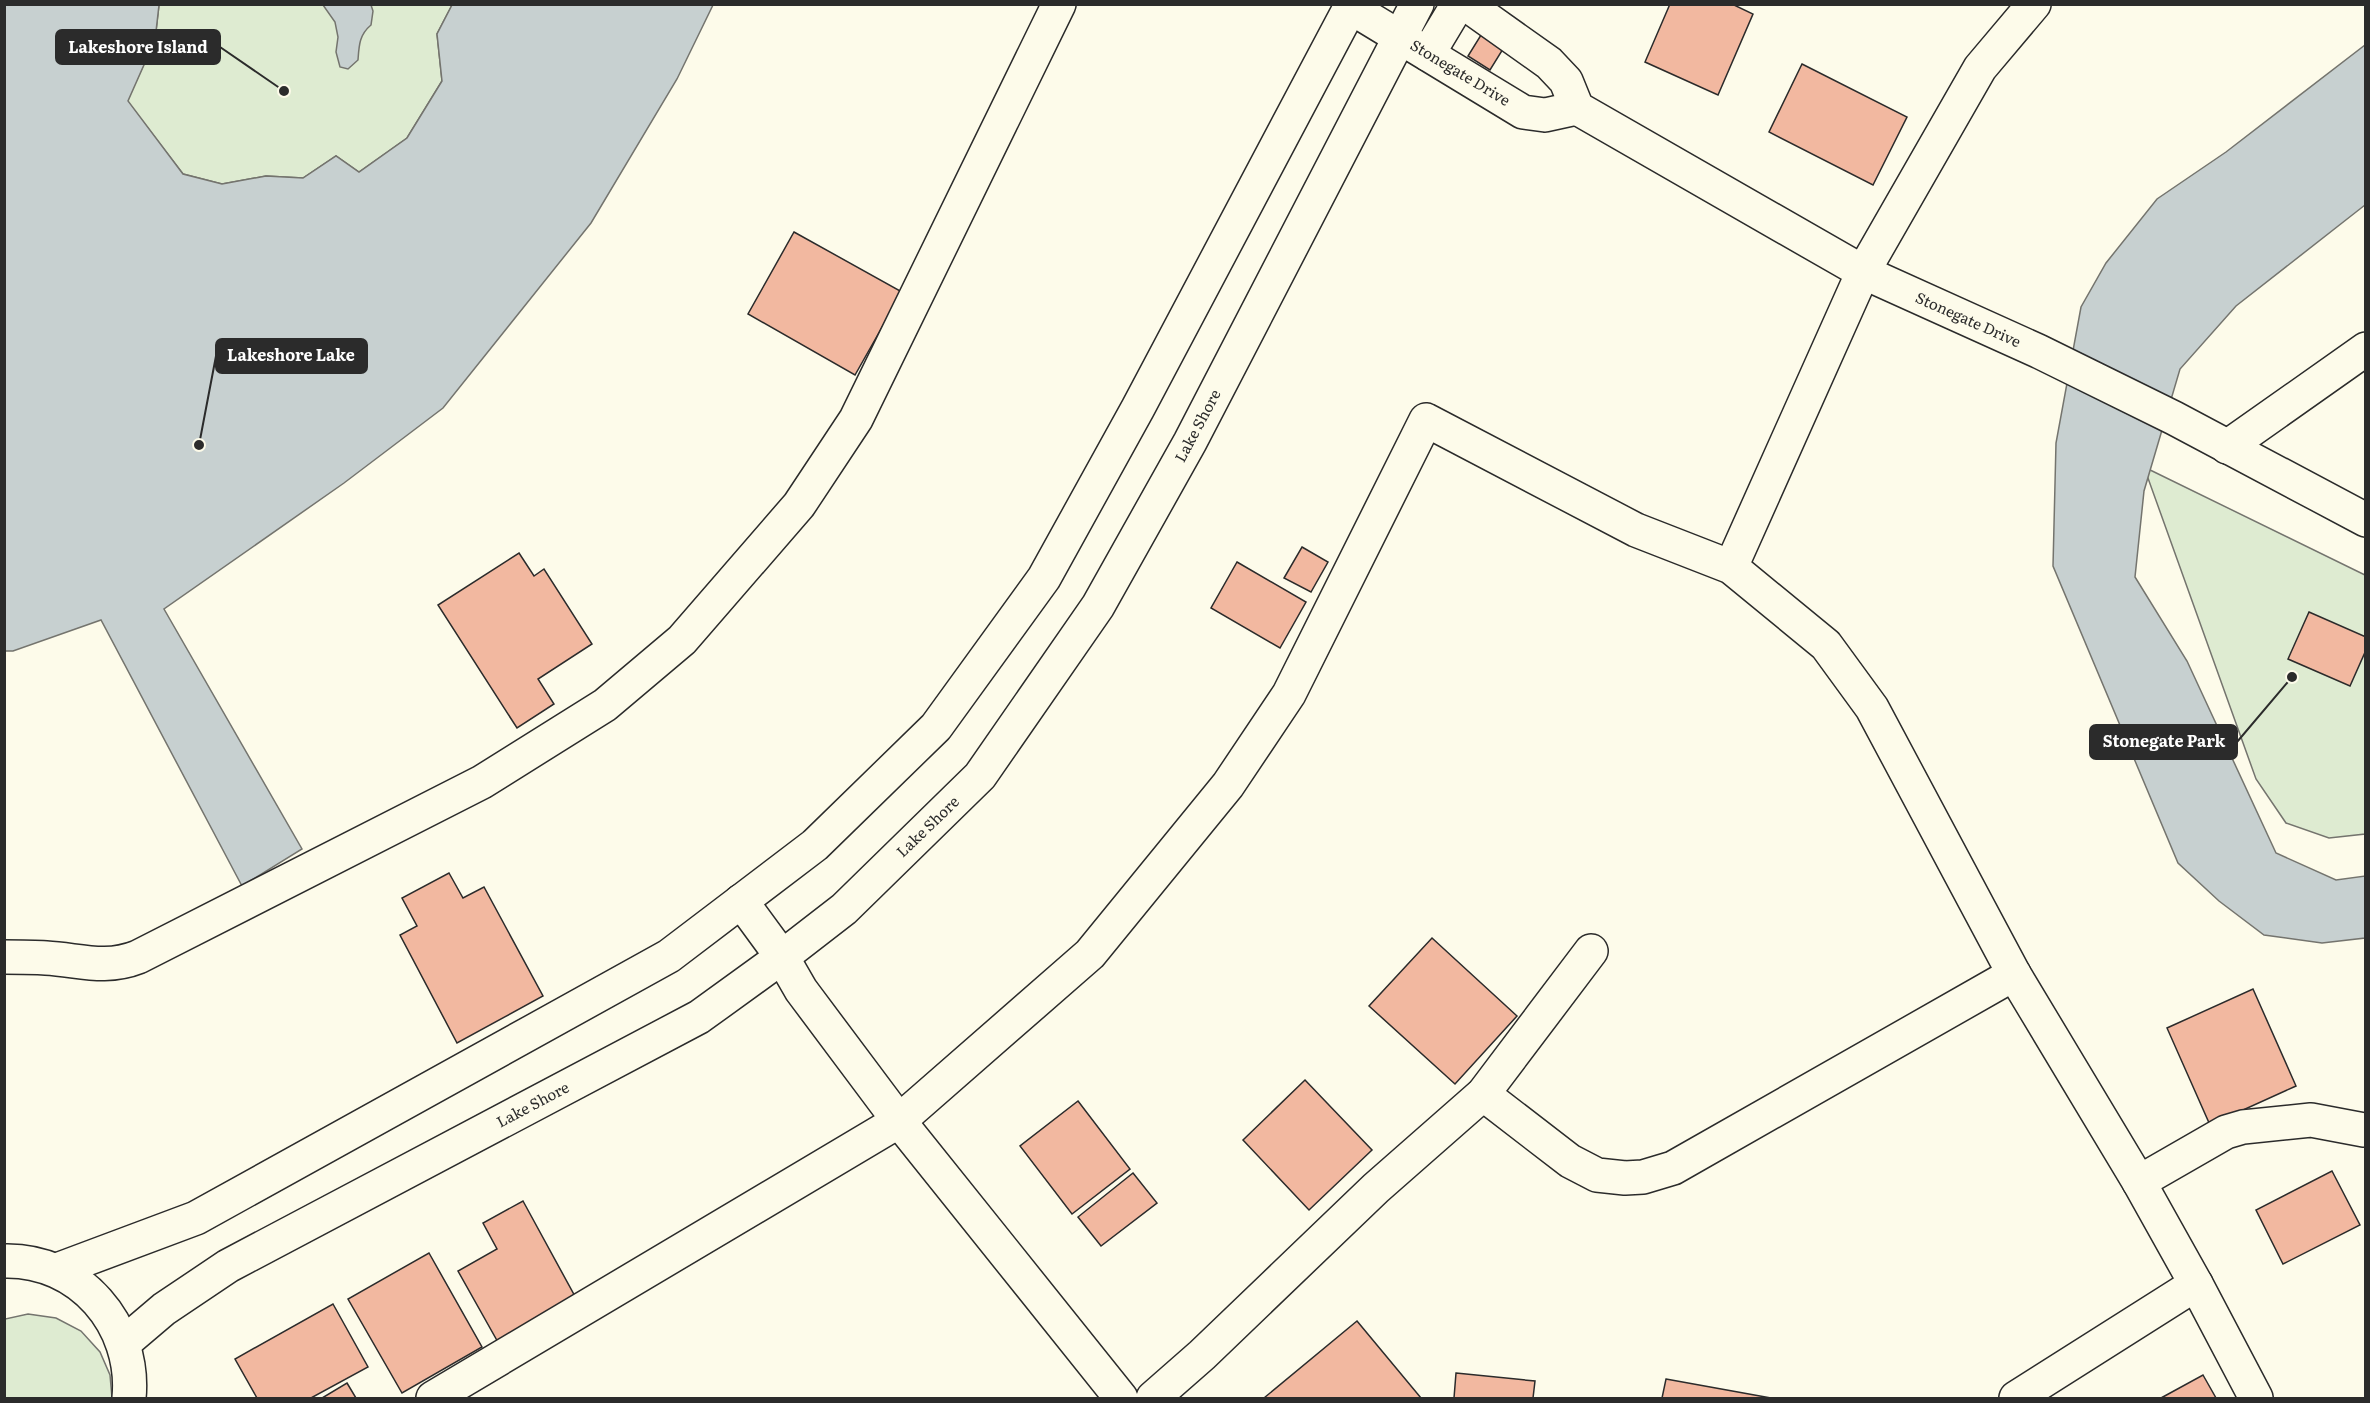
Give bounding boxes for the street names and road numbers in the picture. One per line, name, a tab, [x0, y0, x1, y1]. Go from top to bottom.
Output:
street label: Stonegate Drive	[1406, 33, 1515, 111]
street label: Stonegate Drive	[1912, 285, 2025, 352]
street label: Lake Shore	[1168, 385, 1226, 466]
street label: Lake Shore	[890, 790, 964, 862]
street label: Lake Shore	[492, 1075, 573, 1133]

